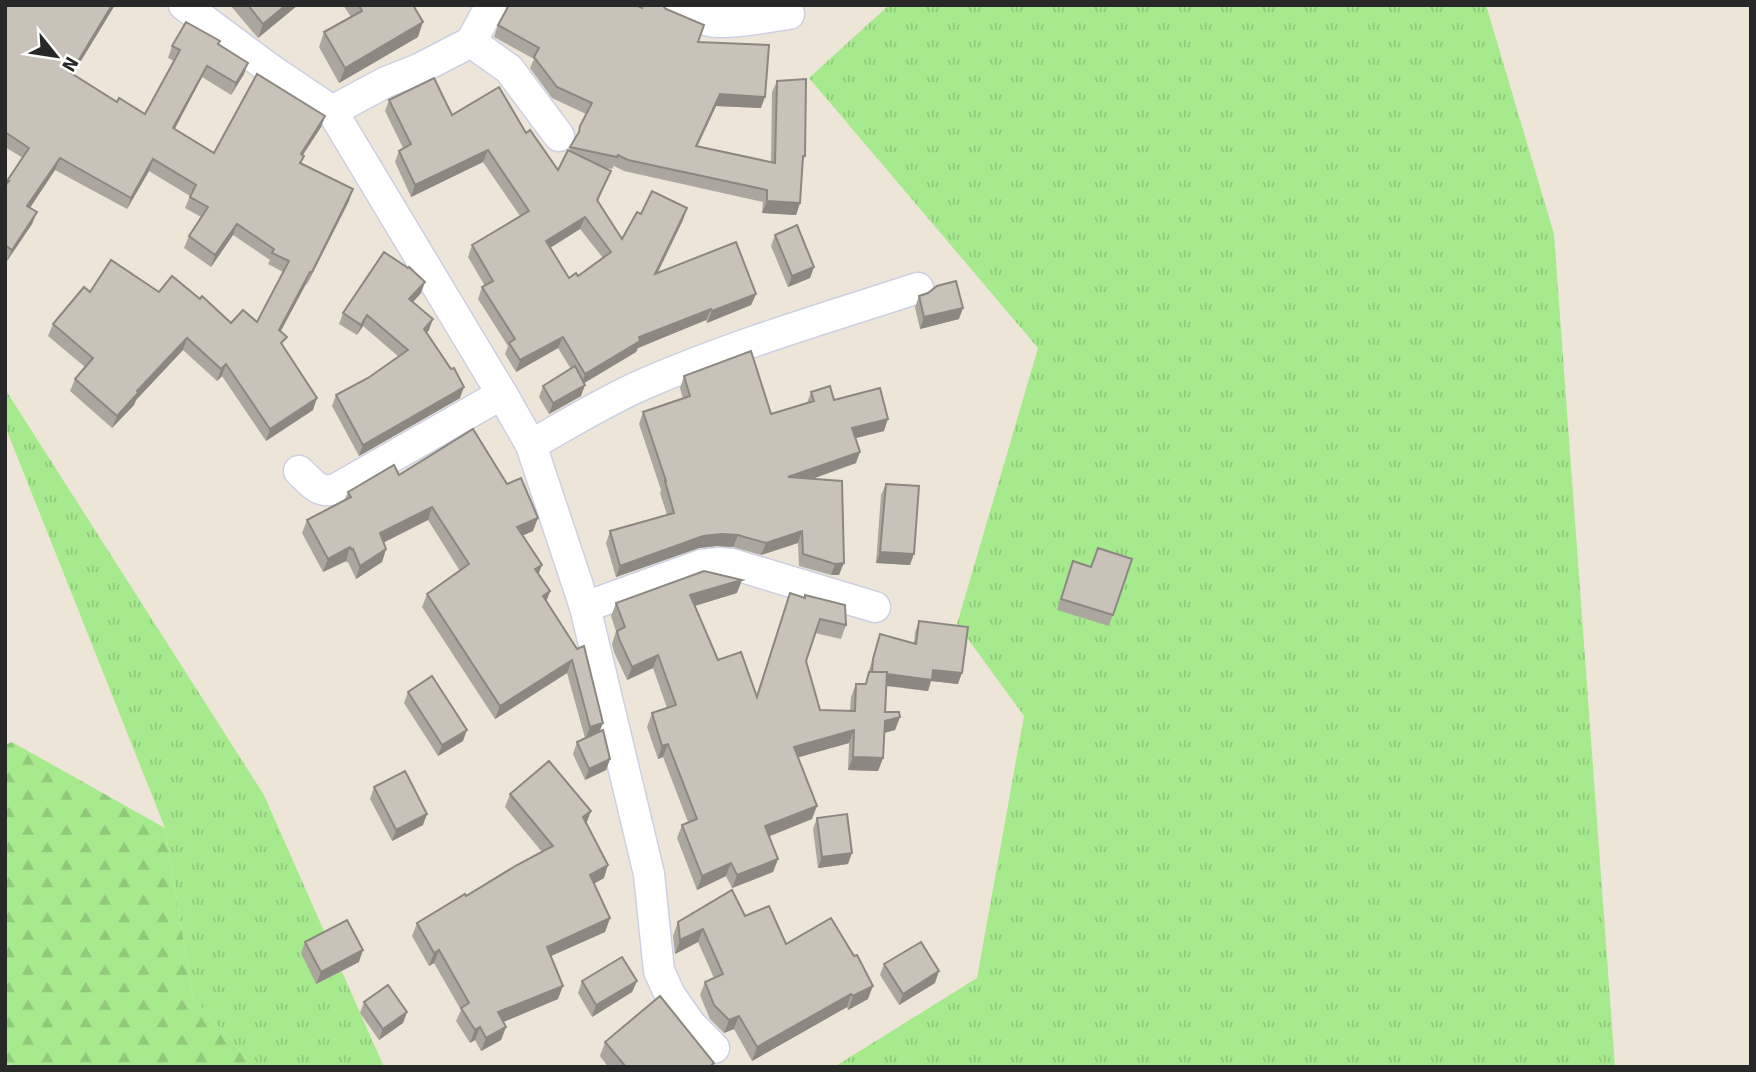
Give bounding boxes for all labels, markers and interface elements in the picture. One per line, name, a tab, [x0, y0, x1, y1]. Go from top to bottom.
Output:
north arrow	[21, 21, 91, 91]
text: N	[56, 52, 84, 76]

